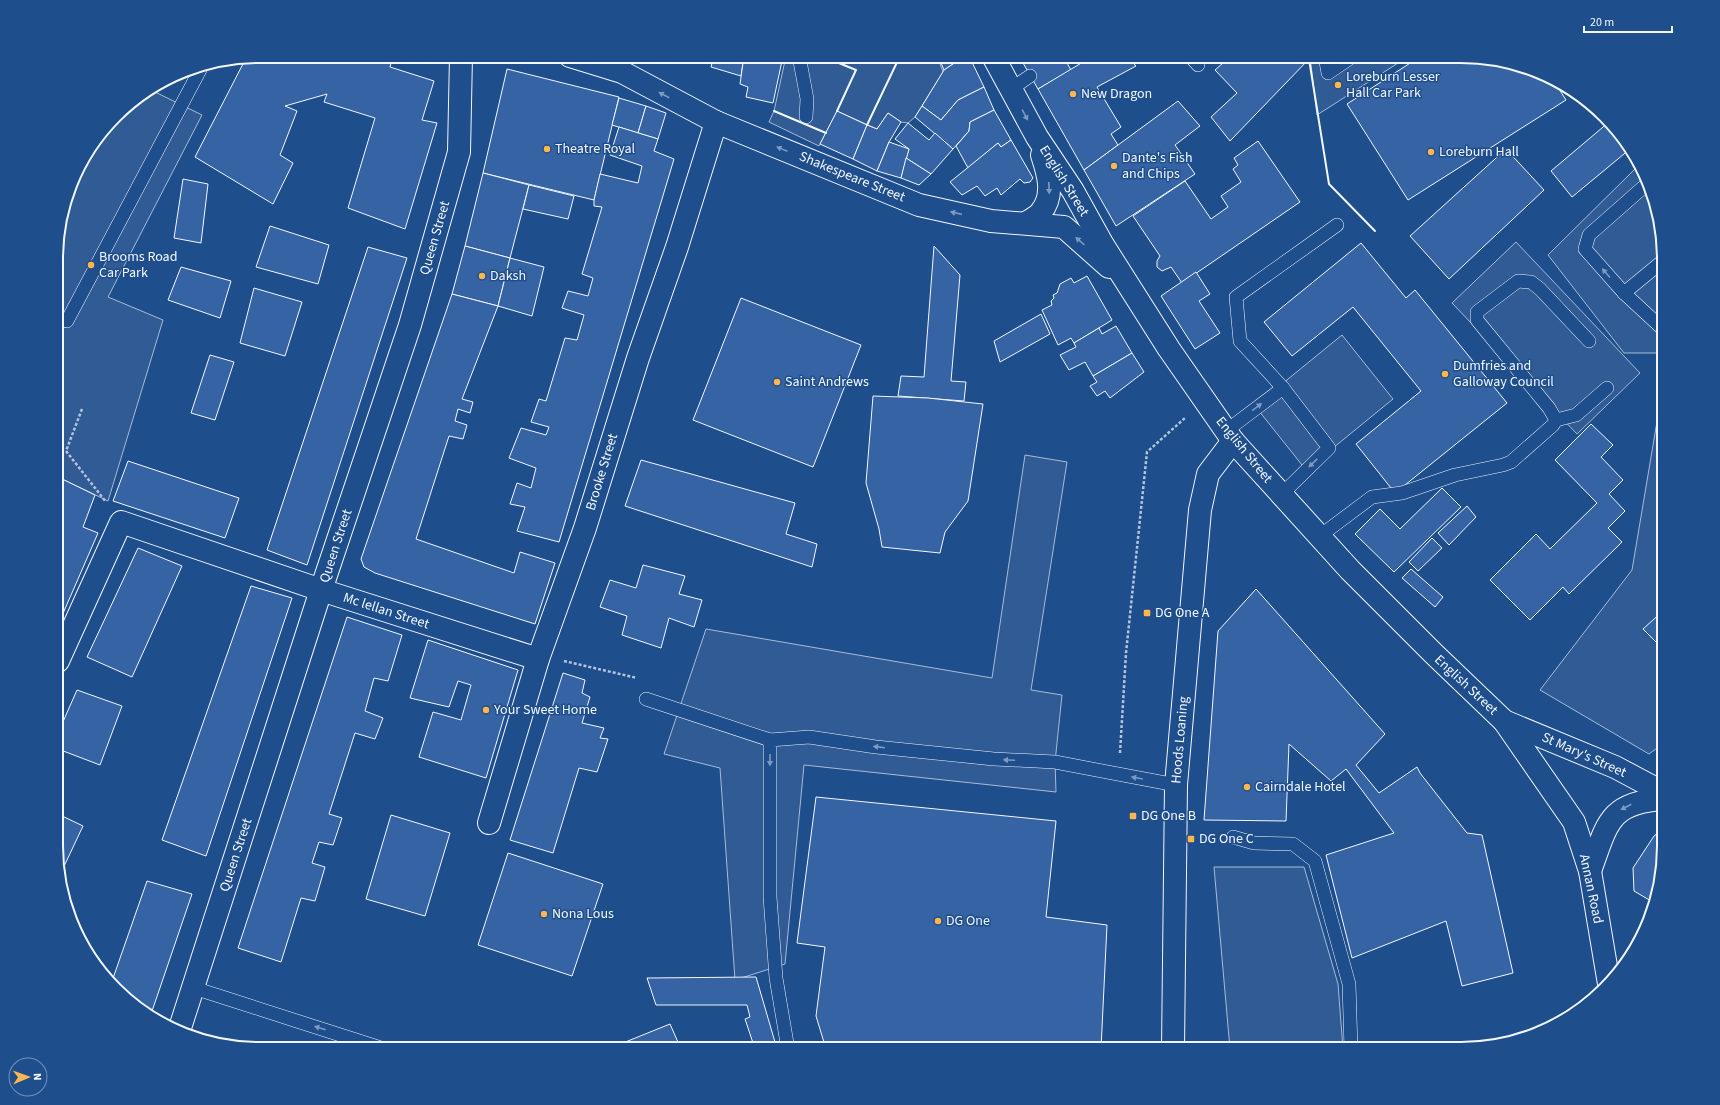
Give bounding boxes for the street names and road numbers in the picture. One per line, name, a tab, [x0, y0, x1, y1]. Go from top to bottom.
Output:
street label: English Street	[1034, 142, 1094, 221]
street label: Shakespeare Street	[796, 147, 908, 207]
street label: Queen Street	[415, 198, 455, 277]
street label: English Street	[1211, 412, 1277, 488]
street label: Brooke Street	[581, 431, 623, 513]
street label: Queen Street	[315, 506, 357, 585]
street label: Mc lellan Street	[340, 588, 432, 634]
street label: English Street	[1430, 650, 1502, 720]
street label: Hoods Loaning	[1166, 695, 1194, 785]
street label: St Mary's Street	[1539, 727, 1630, 783]
street label: Queen Street	[215, 815, 257, 894]
street label: Annan Road	[1574, 852, 1608, 926]

